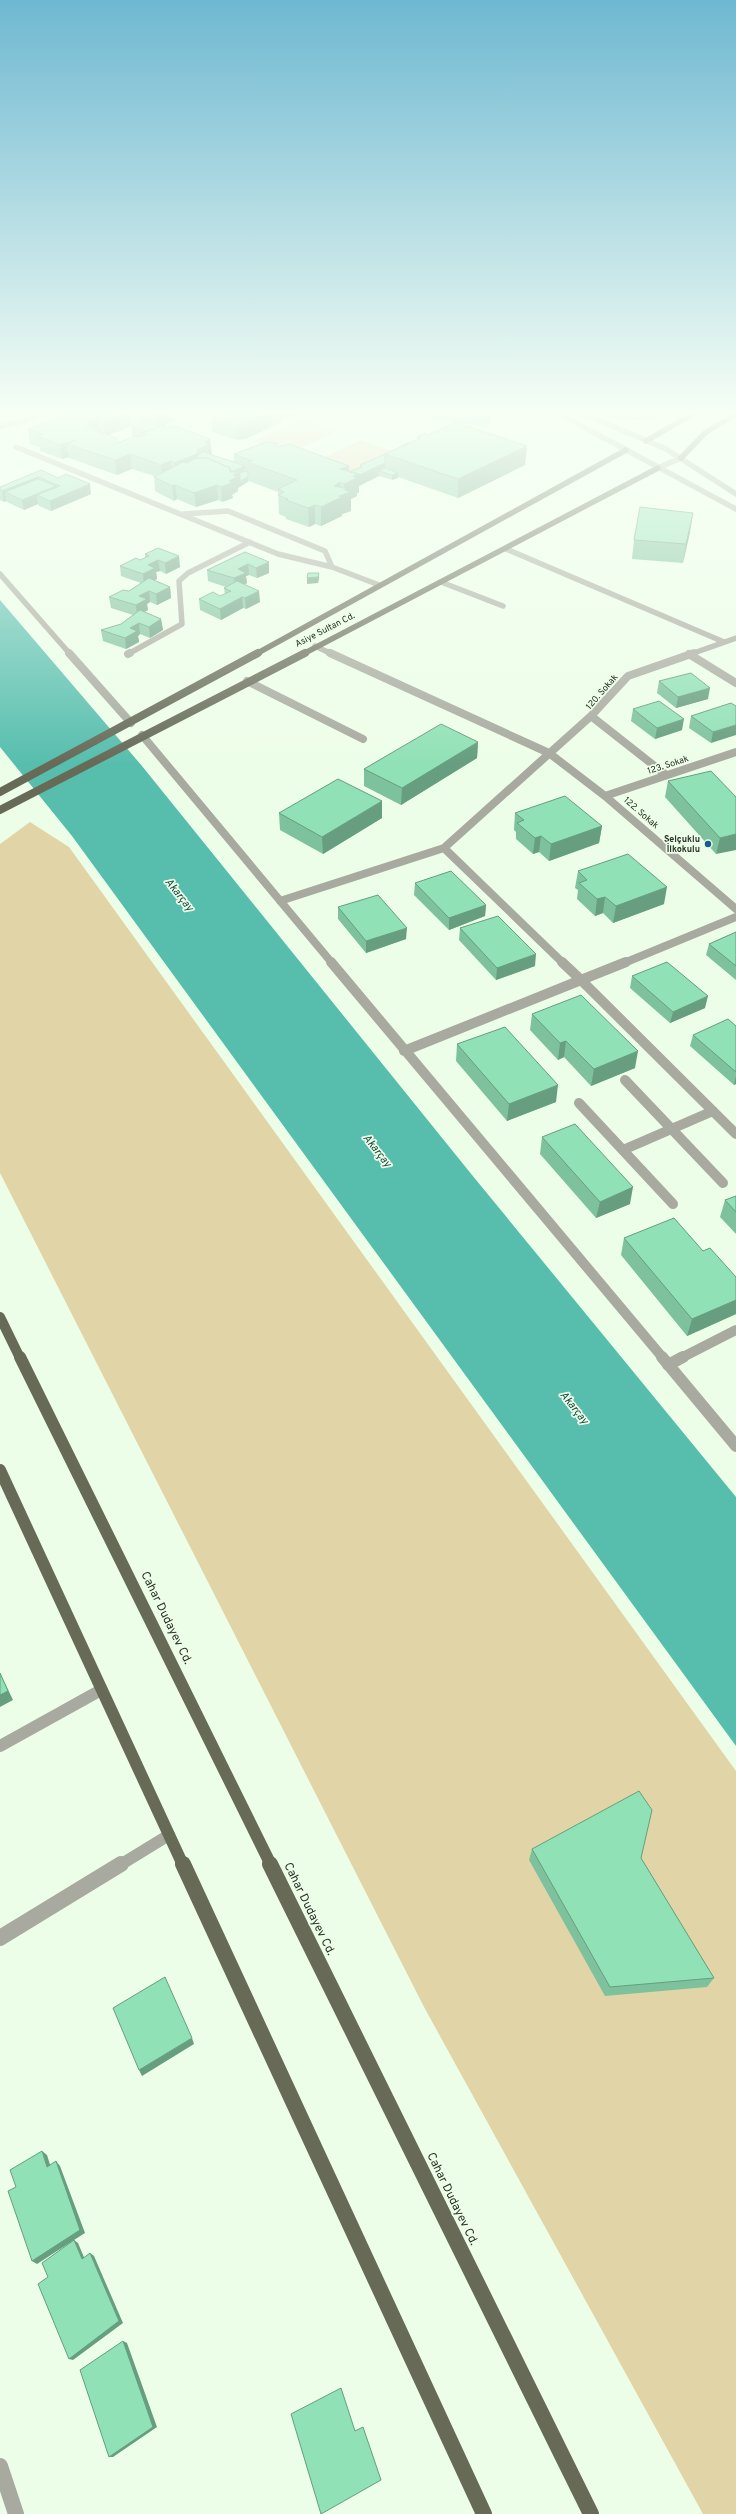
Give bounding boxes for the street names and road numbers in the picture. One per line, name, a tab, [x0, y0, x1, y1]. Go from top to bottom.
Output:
street label: Asiye Sultan Cd.	[293, 610, 357, 650]
street label: 120. Sokak	[584, 672, 620, 712]
street label: 123. Sokak	[646, 753, 690, 777]
street label: 122. Sokak	[621, 795, 661, 831]
street label: Cahar Dudayev Cd.	[137, 1569, 196, 1667]
street label: Cahar Dudayev Cd.	[280, 1860, 339, 1958]
street label: Cahar Dudayev Cd.	[423, 2150, 482, 2248]

